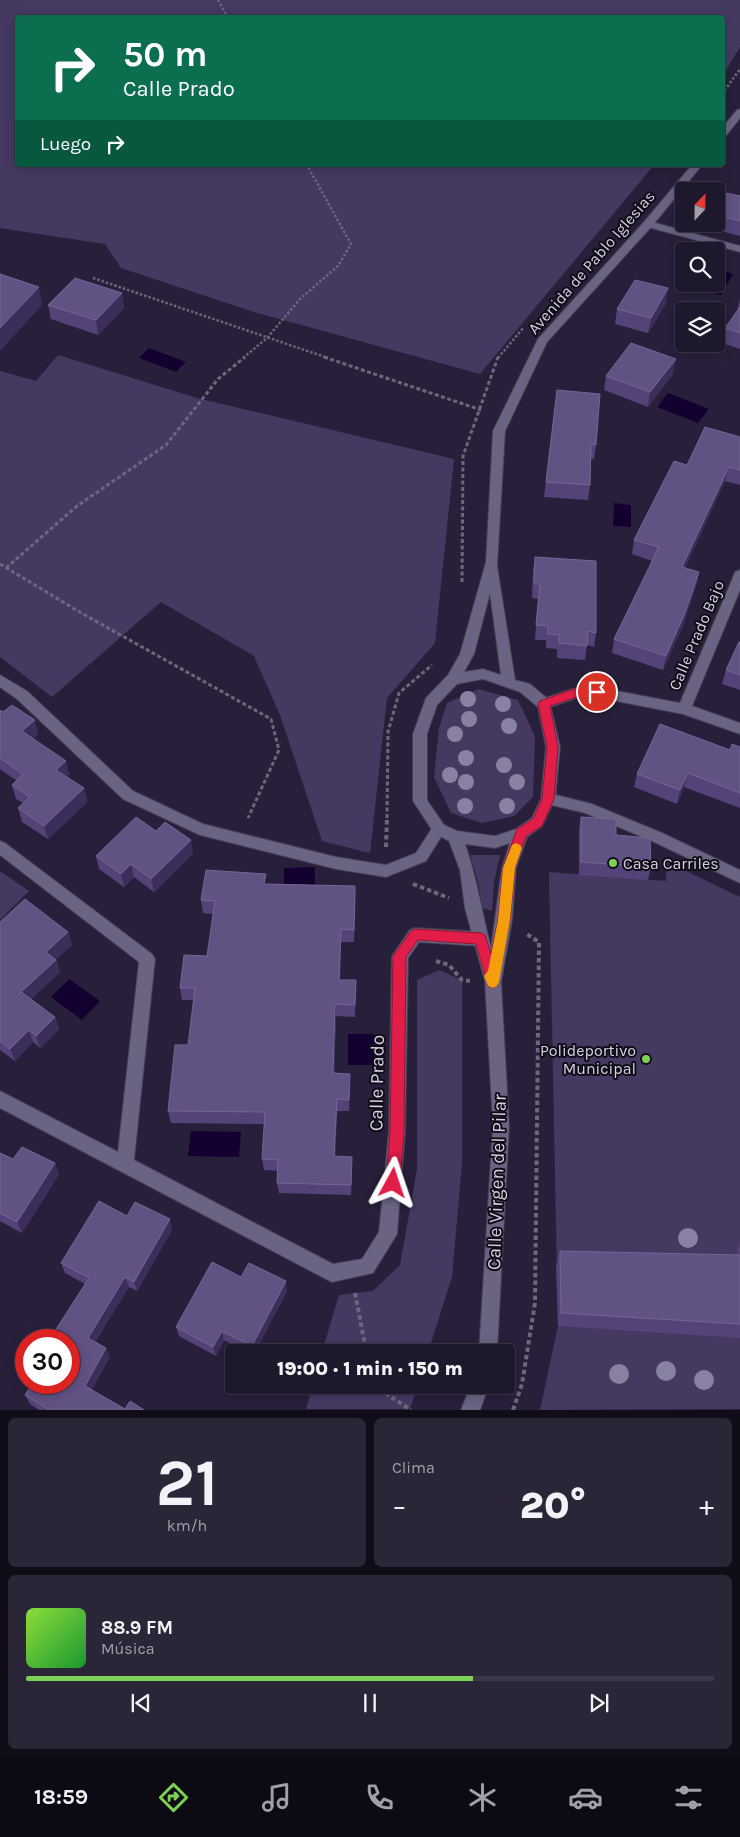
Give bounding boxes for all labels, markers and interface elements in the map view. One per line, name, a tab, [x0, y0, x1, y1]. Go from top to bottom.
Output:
text: 50 m	[123, 34, 208, 75]
icon: right	[40, 35, 105, 100]
text: Calle Prado	[123, 76, 235, 102]
icon: right	[101, 130, 129, 158]
text: Luego	[40, 133, 91, 155]
north arrow	[675, 182, 725, 232]
map controls	[675, 182, 725, 352]
street label: Avenida de Pablo Iglesias	[524, 187, 659, 338]
button: search	[675, 242, 725, 292]
button: layers	[675, 302, 725, 352]
street label: Calle Prado Bajo	[665, 577, 728, 693]
pin	[576, 671, 618, 713]
icon: arrive	[583, 678, 611, 706]
place label: Casa Carriles	[623, 854, 719, 873]
marker: Casa Carriles	[607, 857, 619, 869]
street label: Calle Prado	[365, 1035, 389, 1131]
place label: Polideportivo Municipal	[540, 1041, 636, 1078]
marker: Polideportivo Municipal	[640, 1053, 652, 1065]
street label: Calle Virgen del Pilar	[483, 1094, 511, 1270]
position arrow	[366, 1156, 418, 1208]
speed limit sign: 30	[15, 1329, 80, 1394]
text: 19:00 · 1 min · 150 m	[277, 1358, 463, 1380]
text: 21	[156, 1445, 218, 1521]
text: Clima	[392, 1458, 435, 1477]
text: 20°	[520, 1483, 586, 1528]
text: −	[392, 1489, 407, 1522]
text: +	[699, 1489, 714, 1522]
text: km/h	[167, 1516, 207, 1535]
text: 88.9 FM	[101, 1617, 173, 1639]
text: Música	[101, 1639, 154, 1658]
icon: previous	[127, 1689, 155, 1717]
icon: pause	[356, 1689, 384, 1717]
icon: next	[585, 1689, 613, 1717]
icon: directions	[156, 1780, 191, 1815]
icon: music	[259, 1780, 294, 1815]
icon: phone	[362, 1780, 397, 1815]
icon: climate	[465, 1780, 500, 1815]
icon: car	[568, 1780, 603, 1815]
icon: filters	[671, 1780, 706, 1815]
text: 18:59	[34, 1784, 88, 1810]

